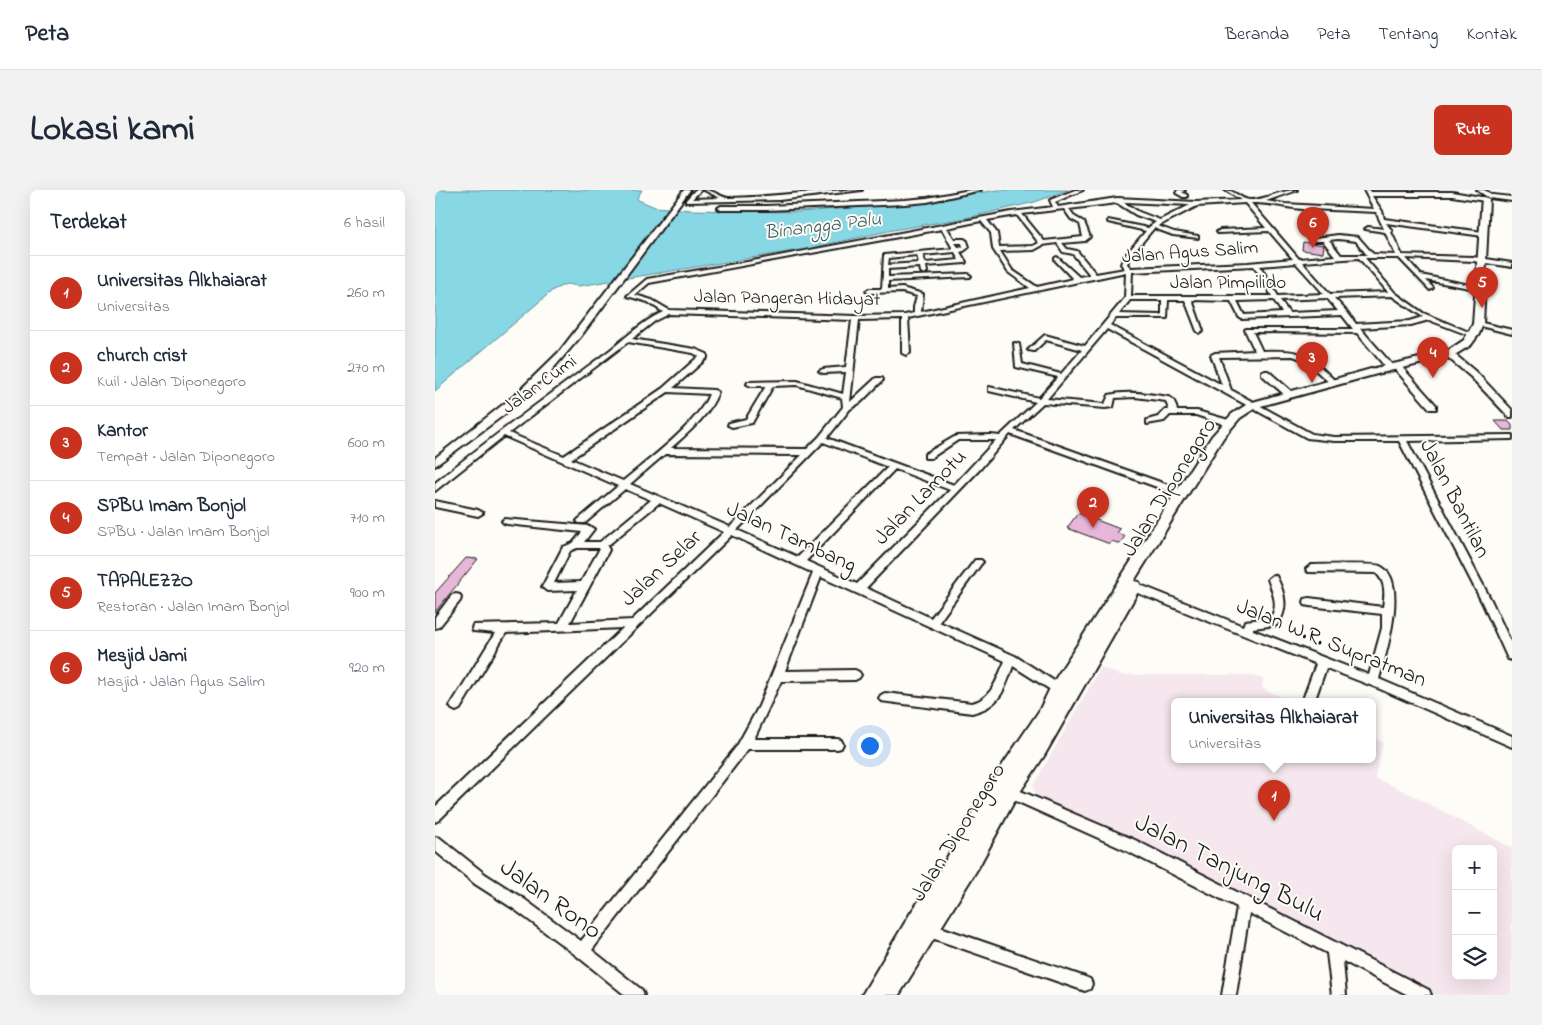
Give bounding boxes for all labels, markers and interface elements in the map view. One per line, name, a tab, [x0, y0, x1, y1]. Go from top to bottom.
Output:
text: Peta	[25, 17, 69, 52]
text: Beranda	[1225, 22, 1289, 48]
text: Peta	[1317, 22, 1350, 48]
text: Tentang	[1378, 22, 1438, 48]
text: Kontak	[1466, 22, 1517, 48]
text: Lokasi kami	[30, 105, 195, 156]
button: Rute	[1434, 105, 1512, 155]
water label: Binangga Palu	[763, 205, 884, 249]
pin: 6	[1297, 207, 1329, 248]
text: Terdekat	[50, 208, 127, 238]
text: 6 hasil	[344, 211, 385, 235]
street label: Jalan Agus Salim	[1121, 235, 1259, 273]
pin: 5	[1466, 267, 1498, 308]
text: Universitas Alkhaiarat	[97, 268, 267, 295]
street label: Jalan Pimpilido	[1170, 270, 1286, 297]
text: 1	[63, 281, 69, 305]
text: 260 m	[347, 281, 385, 305]
street label: Jalan Pangeran Hidayat	[693, 284, 881, 316]
text: Universitas	[97, 295, 170, 319]
pin: 4	[1417, 337, 1449, 378]
pin: 3	[1296, 342, 1328, 383]
text: church crist	[97, 343, 187, 370]
street label: Jalan Cumi	[497, 349, 583, 421]
text: 2	[62, 356, 70, 380]
text: 270 m	[347, 356, 385, 380]
text: Kuil · Jalan Diponegoro	[97, 370, 246, 394]
street label: Jalan Diponegoro	[1114, 412, 1226, 564]
text: Kantor	[97, 418, 148, 445]
text: 3	[63, 431, 69, 455]
text: 600 m	[348, 431, 385, 455]
street label: Jalan Bantilan	[1410, 434, 1498, 564]
street label: Jalan Lamotu	[867, 443, 975, 553]
text: Tempat · Jalan Diponegoro	[97, 445, 275, 469]
pin: 2	[1077, 487, 1109, 528]
text: SPBU Imam Bonjol	[97, 493, 246, 520]
street label: Jalan Tambang	[720, 494, 861, 583]
text: 4	[63, 506, 69, 530]
text: 710 m	[350, 506, 385, 530]
text: SPBU · Jalan Imam Bonjol	[97, 520, 269, 544]
street label: Jalan Selar	[614, 523, 710, 615]
text: TAPALEZZO	[97, 568, 193, 595]
text: 5	[61, 581, 71, 605]
text: 900 m	[350, 581, 385, 605]
street label: Jalan W.R. Supratman	[1231, 591, 1431, 697]
text: Restoran · Jalan Imam Bonjol	[97, 595, 289, 619]
text: Mesjid Jami	[97, 643, 187, 670]
text: 6	[62, 656, 70, 680]
text: 920 m	[349, 656, 385, 680]
text: Masjid · Jalan Agus Salim	[97, 670, 265, 694]
popup	[1171, 698, 1376, 763]
text: Universitas Alkhaiarat	[1189, 705, 1358, 732]
text: Universitas	[1189, 732, 1261, 756]
your location	[857, 733, 883, 759]
street label: Jalan Diponegoro	[903, 757, 1015, 909]
pin: 1	[1258, 780, 1290, 821]
street label: Jalan Tanjung Bulu	[1127, 805, 1331, 933]
map controls	[1452, 845, 1497, 980]
button: +	[1452, 845, 1497, 890]
street label: Jalan Rono	[491, 850, 609, 950]
button: −	[1452, 890, 1497, 935]
button: layers	[1452, 935, 1497, 980]

